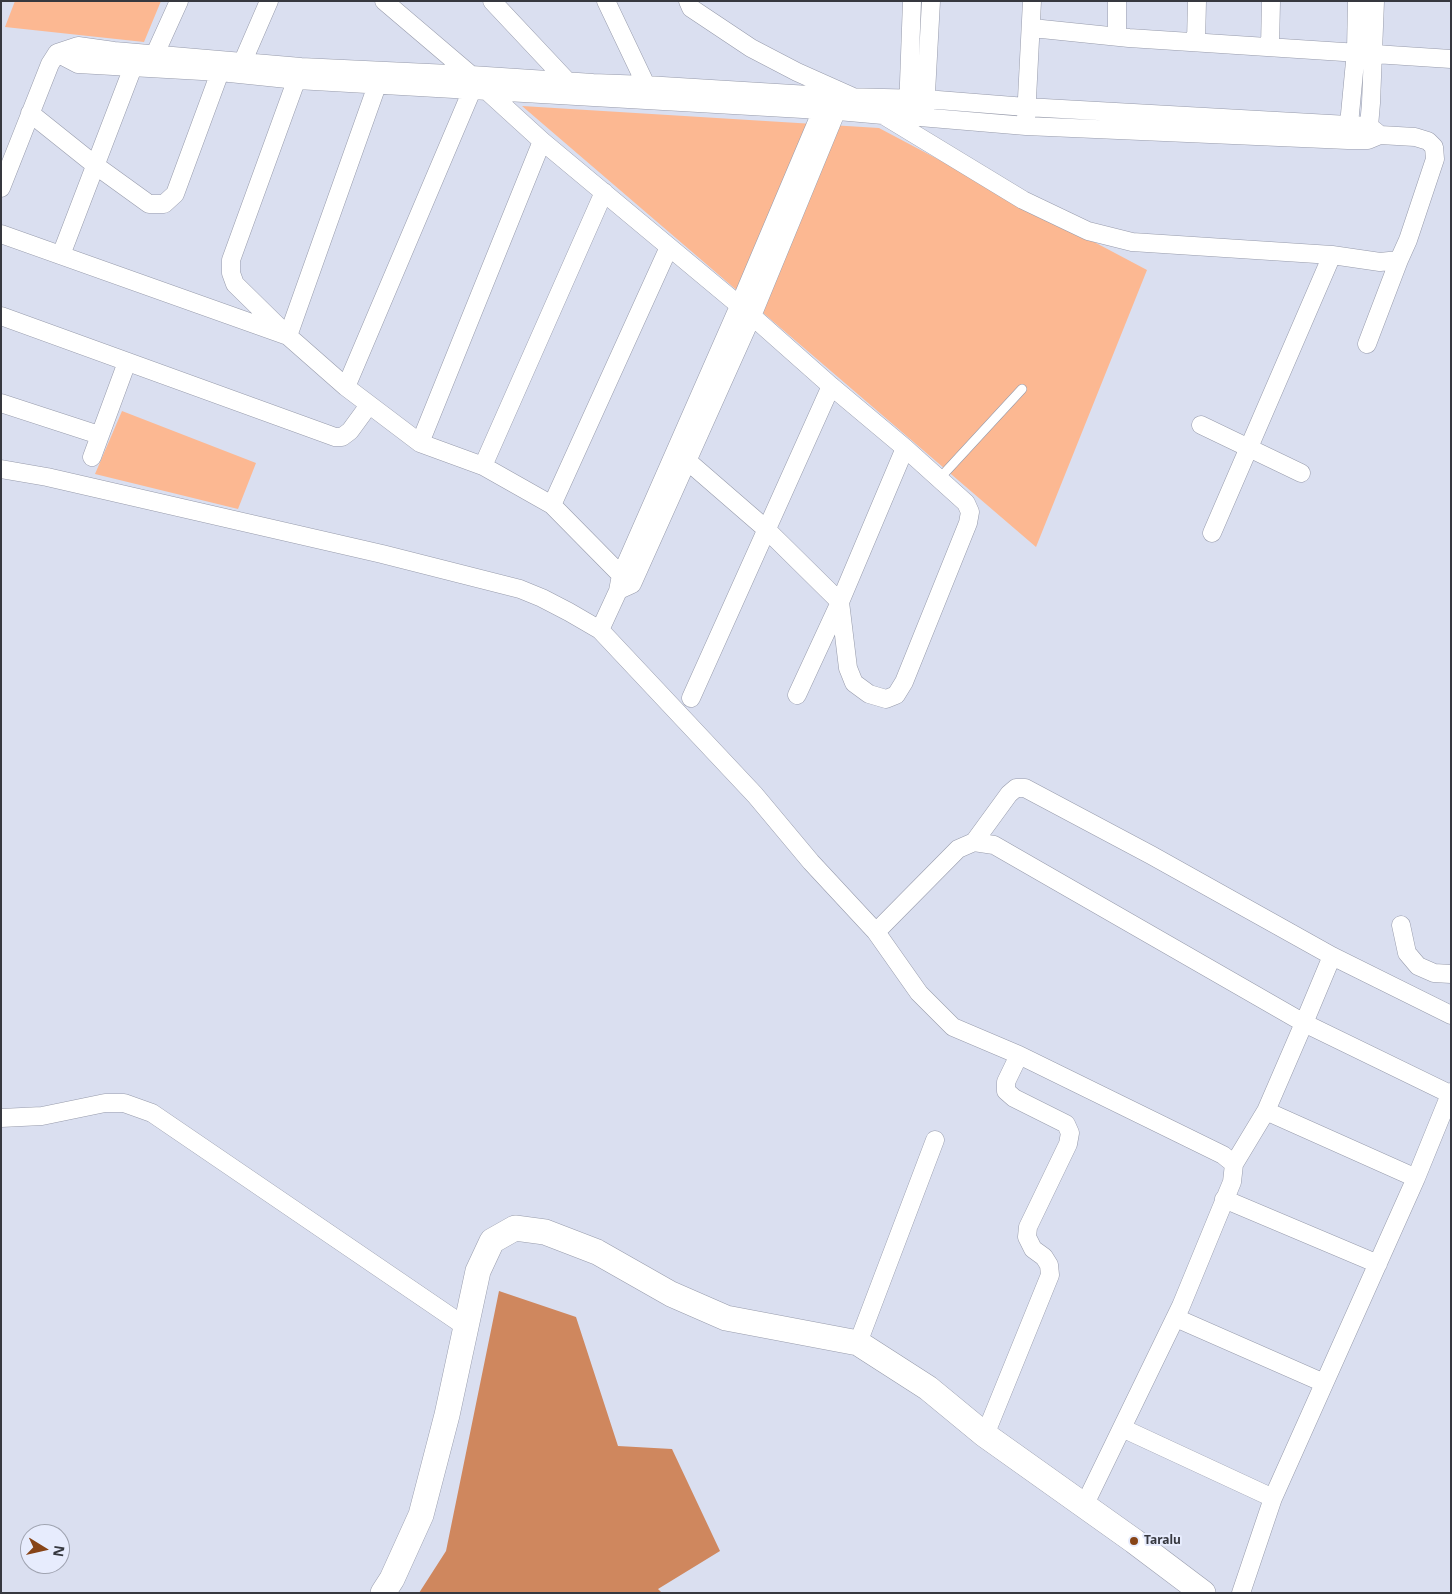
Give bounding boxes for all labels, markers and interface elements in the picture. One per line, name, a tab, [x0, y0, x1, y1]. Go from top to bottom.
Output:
north arrow	[20, 1524, 70, 1574]
place label: Taralu	[1144, 1534, 1181, 1548]
marker: Taralu	[1128, 1535, 1140, 1547]
text: N	[49, 1544, 70, 1558]

